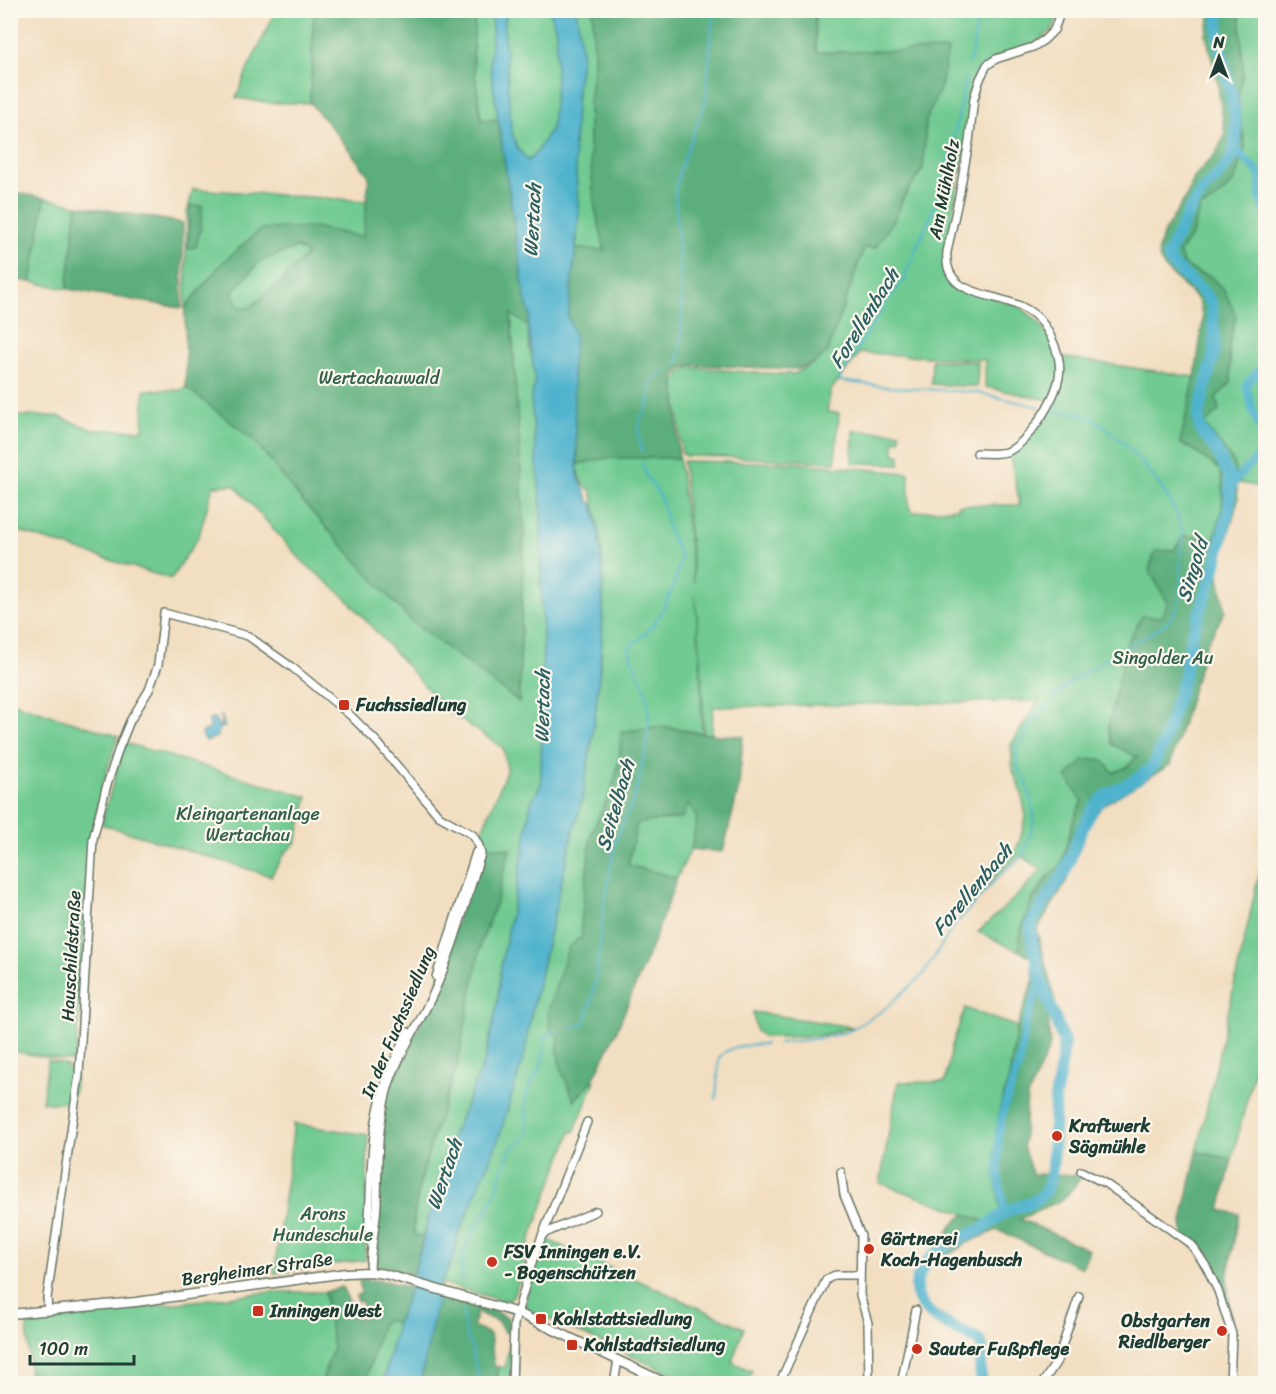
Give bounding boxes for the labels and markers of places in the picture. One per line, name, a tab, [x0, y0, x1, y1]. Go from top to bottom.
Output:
place label: Fuchssiedlung	[355, 689, 466, 721]
marker: Fuchssiedlung	[337, 698, 351, 712]
place label: Kraftwerk Sägmühle	[1068, 1110, 1151, 1163]
marker: Kraftwerk Sägmühle	[1050, 1129, 1064, 1143]
place label: Gärtnerei Koch-Hagenbusch	[880, 1223, 1023, 1276]
place label: FSV Inningen e.V. - Bogenschützen	[503, 1236, 642, 1289]
marker: Gärtnerei Koch-Hagenbusch	[862, 1242, 876, 1256]
marker: FSV Inningen e.V. - Bogenschützen	[485, 1255, 499, 1269]
place label: Inningen West	[269, 1295, 382, 1327]
place label: Kohlstattsiedlung	[552, 1303, 692, 1335]
marker: Inningen West	[251, 1304, 265, 1318]
place label: Obstgarten Riedlberger	[1118, 1305, 1212, 1358]
marker: Kohlstattsiedlung	[534, 1312, 548, 1326]
marker: Obstgarten Riedlberger	[1215, 1324, 1229, 1338]
place label: Kohlstadtsiedlung	[583, 1329, 725, 1361]
place label: Sauter Fußpflege	[928, 1333, 1069, 1365]
marker: Kohlstadtsiedlung	[565, 1338, 579, 1352]
marker: Sauter Fußpflege	[910, 1342, 924, 1356]

